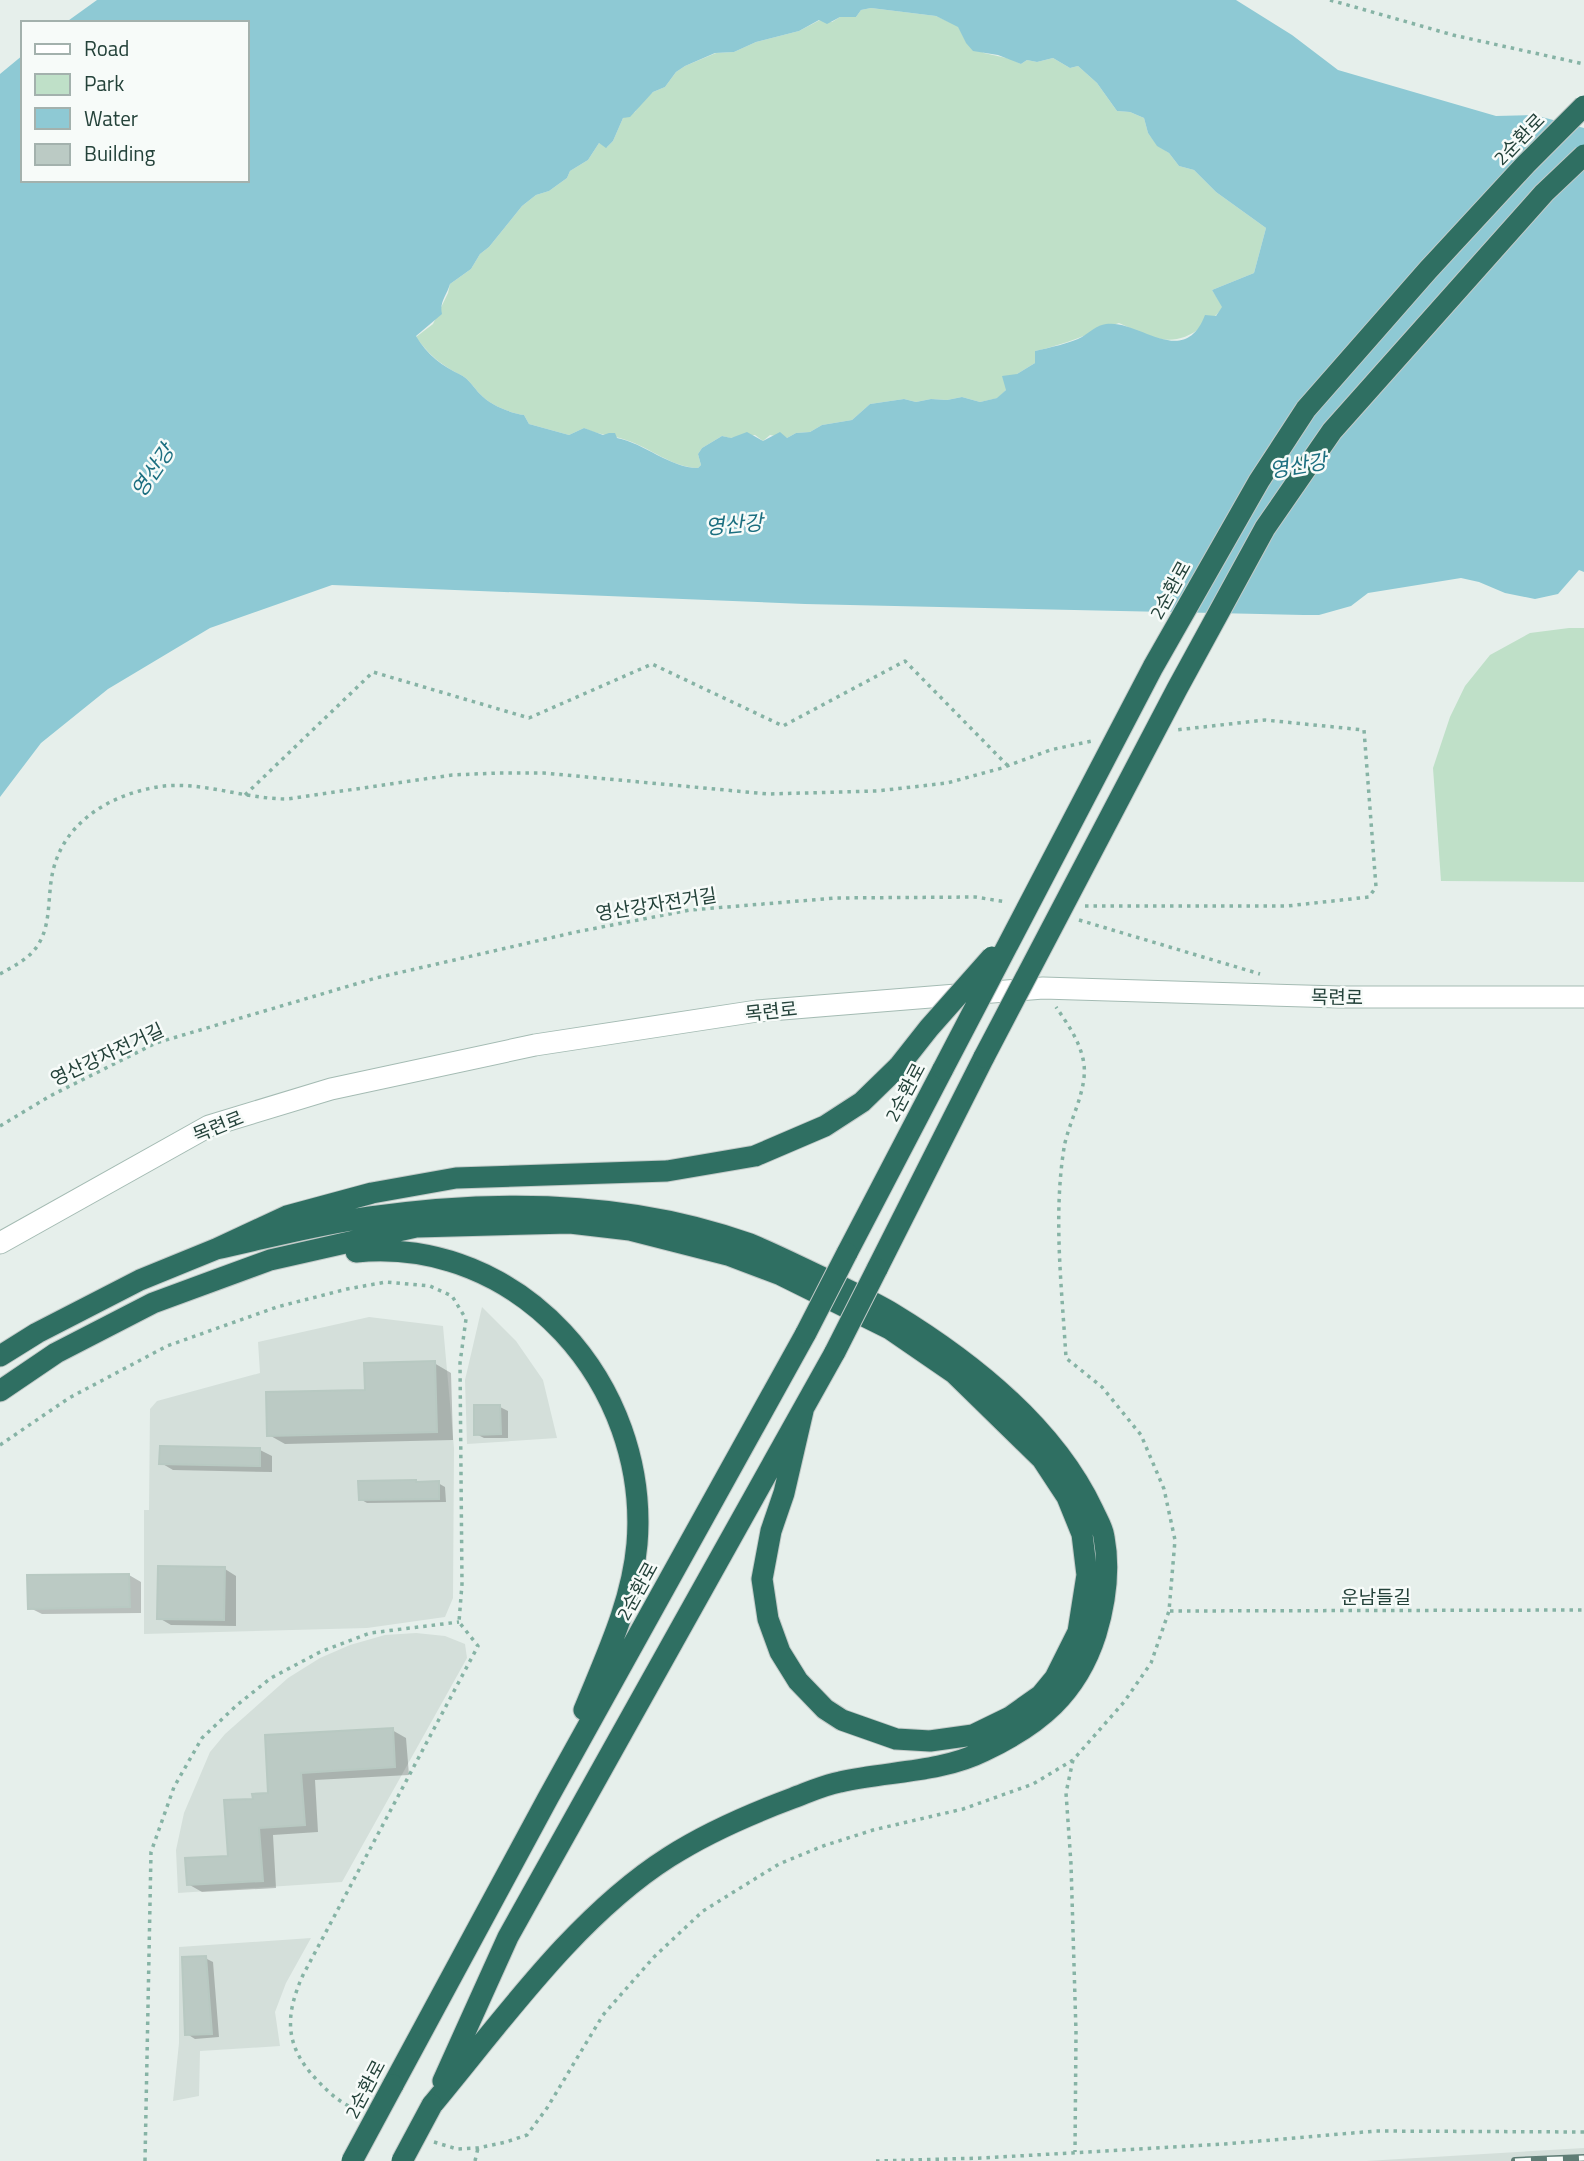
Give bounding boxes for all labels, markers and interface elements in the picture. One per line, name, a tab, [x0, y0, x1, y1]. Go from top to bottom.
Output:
legend	[21, 21, 248, 182]
text: Road	[84, 32, 129, 64]
text: Park	[84, 67, 124, 99]
text: Water	[84, 102, 138, 134]
street label: 2순환로	[1486, 106, 1551, 171]
text: Building	[84, 137, 156, 169]
water label: 영산강	[123, 435, 183, 503]
water label: 영산강	[1267, 444, 1332, 486]
water label: 영산강	[704, 505, 767, 542]
street label: 2순환로	[1142, 555, 1198, 624]
street label: 영산강자전거길	[593, 880, 719, 927]
street label: 목련로	[1311, 982, 1363, 1011]
street label: 목련로	[743, 993, 799, 1028]
street label: 영산강자전거길	[45, 1015, 168, 1093]
street label: 2순환로	[877, 1057, 932, 1126]
street label: 목련로	[188, 1102, 248, 1149]
street label: 2순환로	[609, 1556, 665, 1625]
street label: 운남들길	[1341, 1582, 1411, 1611]
street label: 2순환로	[337, 2054, 392, 2123]

